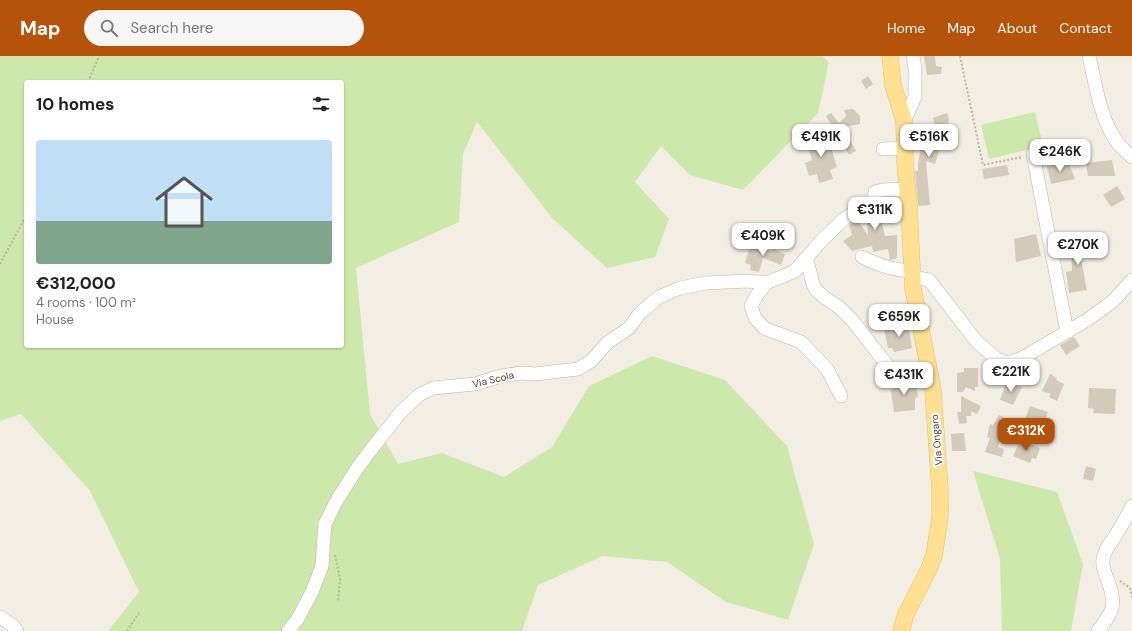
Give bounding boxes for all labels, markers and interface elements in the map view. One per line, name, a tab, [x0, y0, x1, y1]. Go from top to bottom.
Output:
search box	[84, 10, 364, 46]
text: Map	[20, 16, 60, 41]
icon: search	[98, 17, 120, 39]
text: Search here	[130, 18, 213, 38]
text: Home	[887, 19, 925, 37]
text: Map	[947, 19, 975, 37]
text: About	[997, 19, 1037, 37]
text: Contact	[1059, 19, 1112, 37]
text: 10 homes	[36, 93, 114, 115]
icon: filters	[310, 93, 332, 115]
pin: €491K	[793, 124, 849, 158]
pin: €516K	[901, 124, 957, 158]
text: €491K	[801, 128, 841, 145]
text: €516K	[909, 128, 949, 145]
pin: €246K	[1032, 139, 1088, 173]
text: €246K	[1039, 143, 1081, 160]
icon: home	[148, 166, 220, 238]
pin: €311K	[847, 197, 903, 231]
text: €311K	[857, 201, 893, 218]
pin: €409K	[735, 223, 791, 257]
text: €409K	[741, 227, 785, 244]
pin: €270K	[1050, 232, 1106, 266]
text: €270K	[1057, 236, 1099, 253]
text: €312,000	[36, 272, 116, 294]
text: 4 rooms · 100 m²	[36, 294, 136, 311]
pin: €659K	[871, 304, 927, 338]
text: €659K	[878, 308, 920, 325]
text: House	[36, 311, 74, 328]
pin: €221K	[983, 359, 1039, 393]
pin: €431K	[876, 362, 932, 396]
text: €221K	[992, 363, 1030, 380]
text: €431K	[884, 366, 924, 383]
street label: Via Scola	[471, 368, 515, 391]
street label: Via Ongaro	[928, 414, 945, 466]
pin: €312K	[998, 418, 1054, 452]
text: €312K	[1007, 422, 1045, 439]

